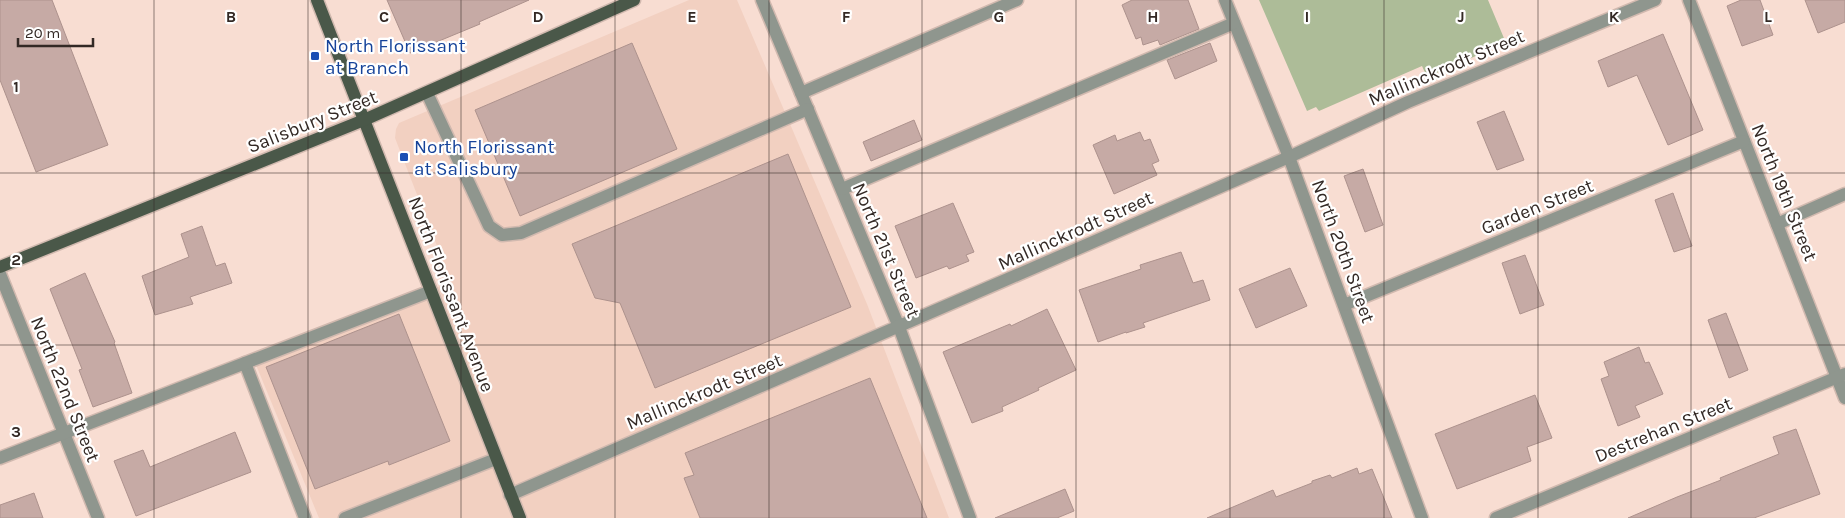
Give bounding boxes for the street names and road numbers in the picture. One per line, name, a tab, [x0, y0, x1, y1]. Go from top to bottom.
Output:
street label: Mallinckrodt Street	[1365, 25, 1528, 111]
street label: Salisbury Street	[244, 86, 380, 158]
street label: North 19th Street	[1747, 121, 1822, 264]
street label: Garden Street	[1478, 174, 1597, 239]
street label: North 20th Street	[1307, 177, 1379, 326]
street label: North 21st Street	[848, 180, 924, 321]
street label: Mallinckrodt Street	[995, 187, 1156, 275]
street label: North Florissant Avenue	[404, 193, 499, 395]
street label: North 22nd Street	[26, 313, 104, 465]
street label: Mallinckrodt Street	[623, 349, 786, 435]
street label: Destrehan Street	[1592, 392, 1735, 467]

